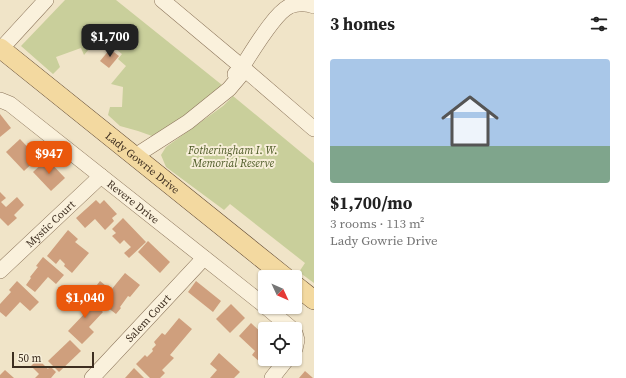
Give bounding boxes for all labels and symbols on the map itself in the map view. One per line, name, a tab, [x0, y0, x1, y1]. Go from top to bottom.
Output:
pin: $1,700	[77, 24, 143, 58]
street label: Lady Gowrie Drive	[102, 128, 183, 197]
pin: $947	[25, 141, 73, 175]
park label: Fotheringham I. W. Memorial Reserve	[187, 143, 278, 171]
street label: Revere Drive	[104, 176, 163, 227]
street label: Mystic Court	[22, 197, 78, 251]
north arrow	[258, 270, 302, 314]
pin: $1,040	[52, 285, 118, 319]
street label: Salem Court	[122, 291, 174, 345]
scale bar	[12, 350, 94, 369]

